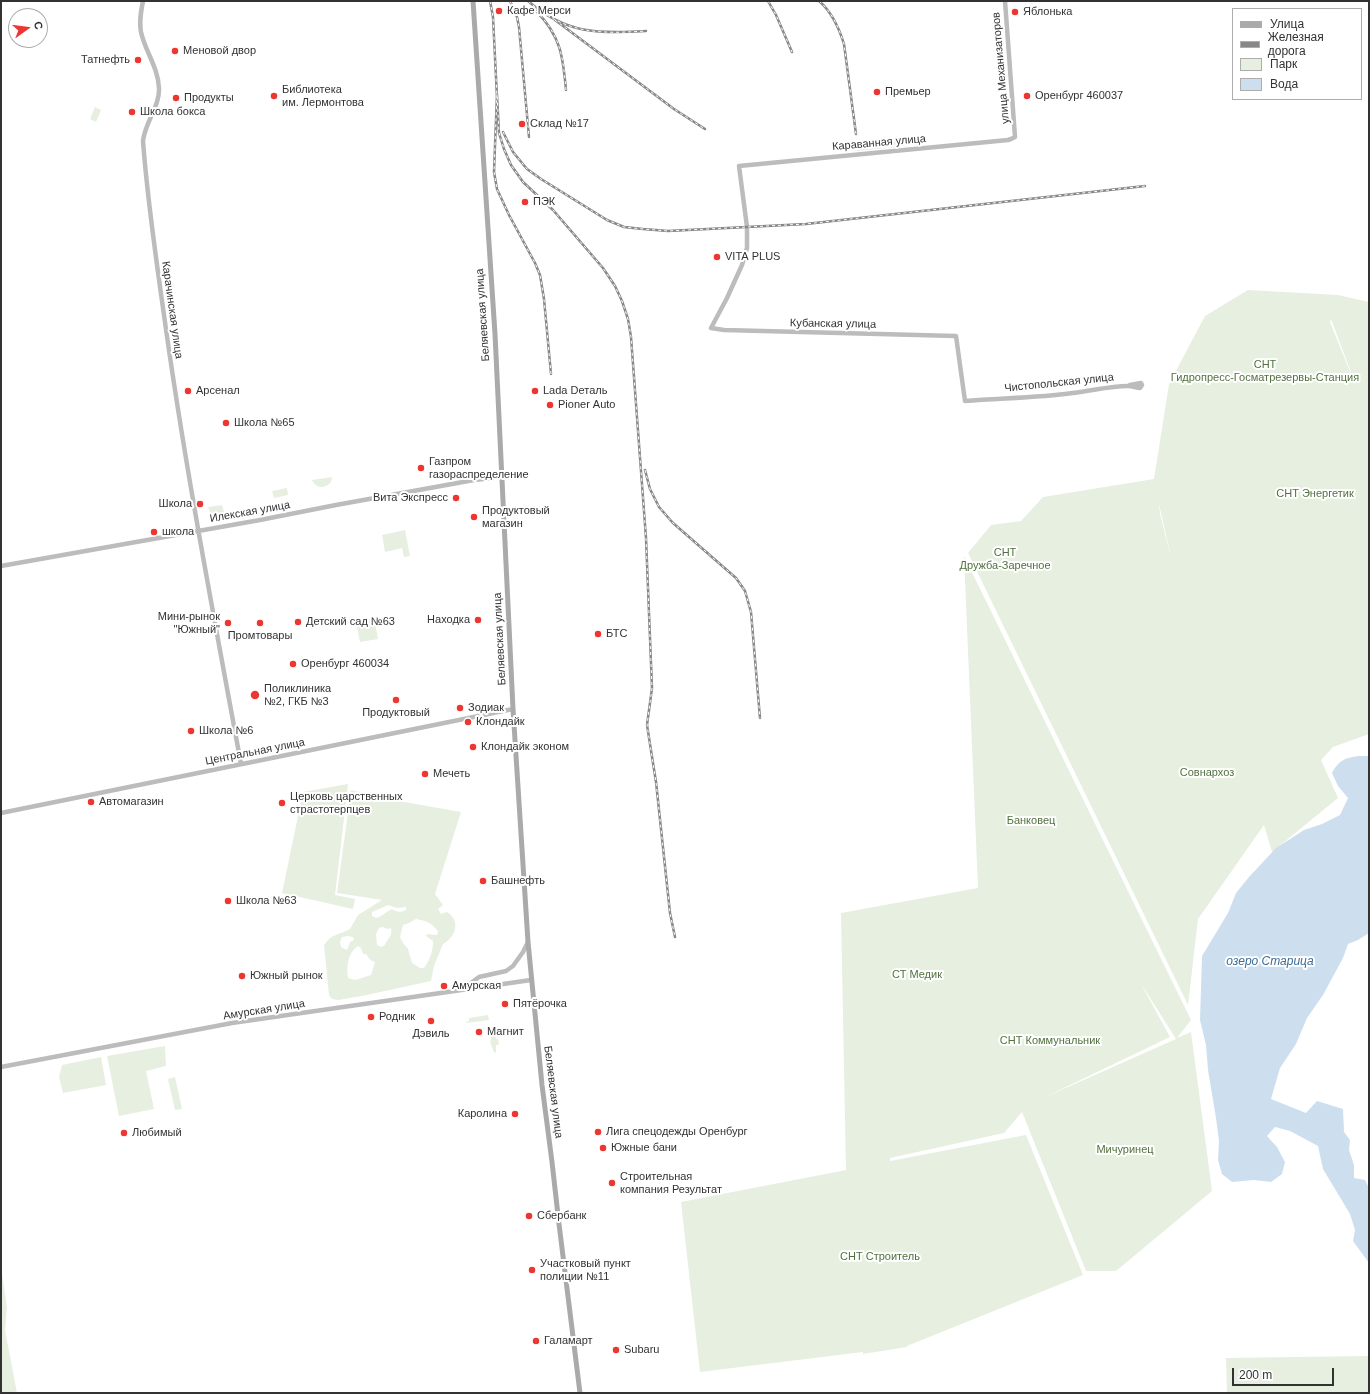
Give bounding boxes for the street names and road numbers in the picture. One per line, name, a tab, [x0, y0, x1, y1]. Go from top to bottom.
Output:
street label: улица Механизаторов	[990, 12, 1012, 124]
street label: Караванная улица	[832, 132, 926, 154]
street label: Карачинская улица	[159, 260, 185, 360]
street label: Беляевская улица	[473, 268, 493, 362]
street label: Кубанская улица	[790, 317, 876, 331]
street label: Чистопольская улица	[1004, 371, 1114, 395]
street label: Илекская улица	[209, 498, 291, 526]
street label: Беляевская улица	[491, 592, 509, 686]
street label: Центральная улица	[204, 736, 306, 768]
street label: Амурская улица	[222, 997, 306, 1023]
street label: Беляевская улица	[541, 1045, 565, 1139]

